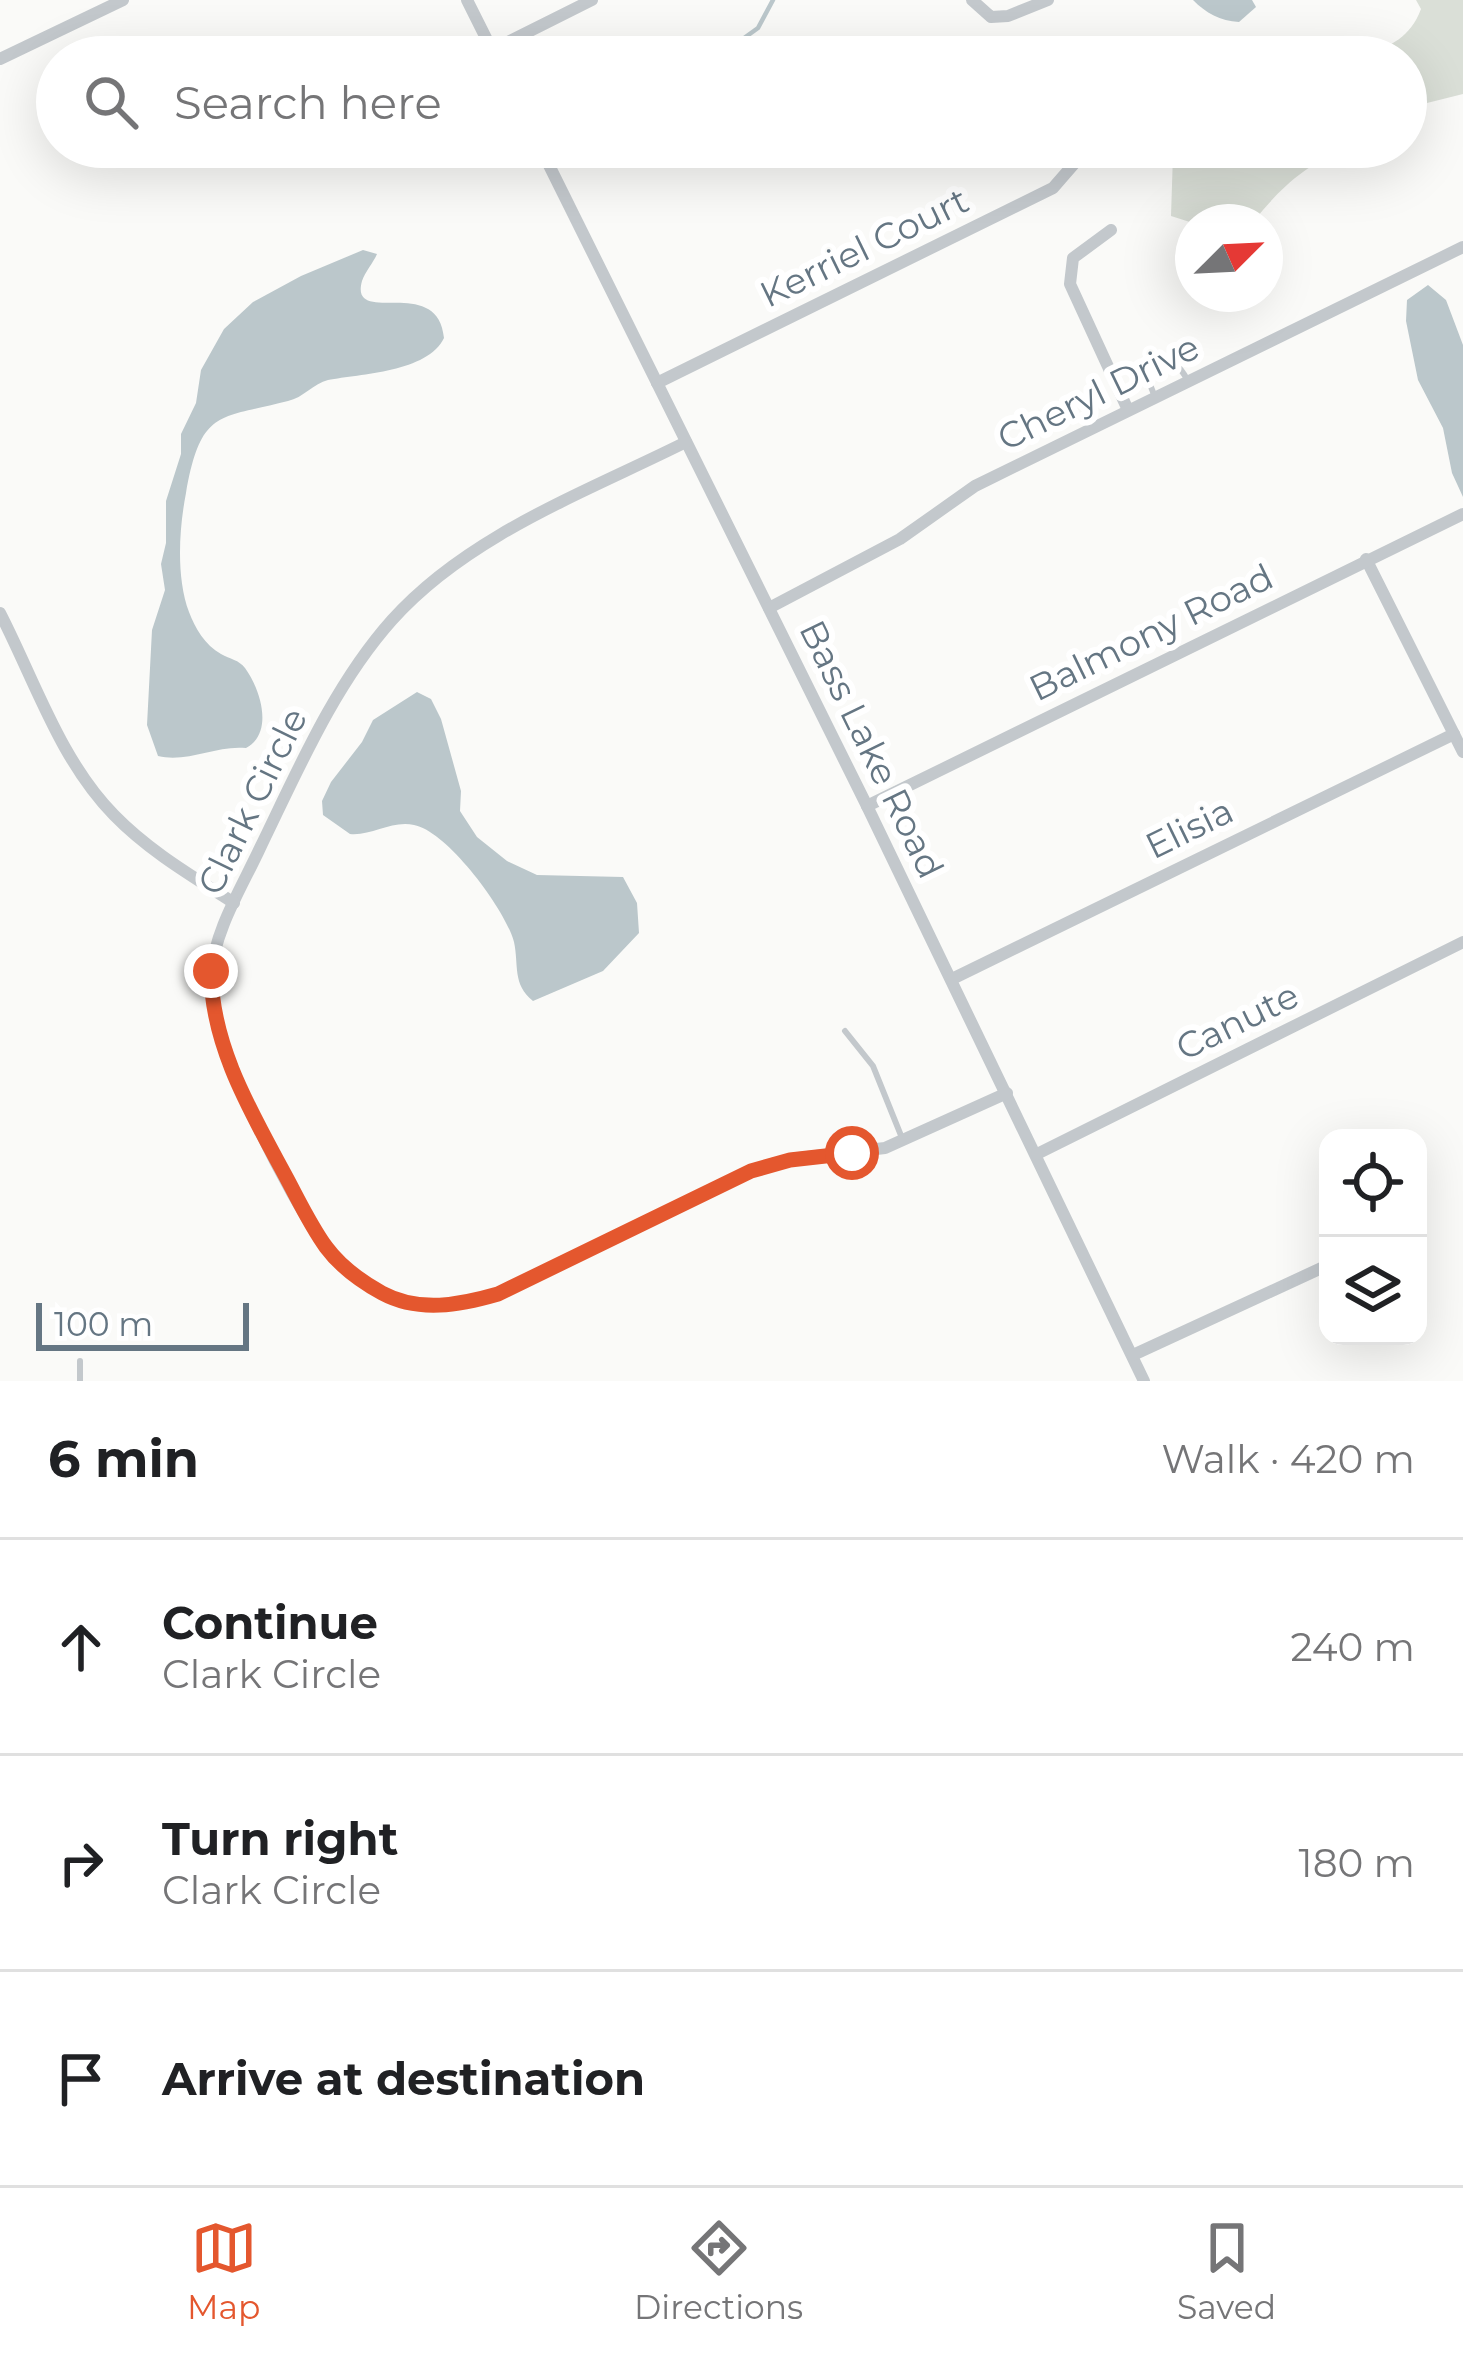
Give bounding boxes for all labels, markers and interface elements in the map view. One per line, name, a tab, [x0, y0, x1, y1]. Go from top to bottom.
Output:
search box	[36, 36, 1427, 168]
icon: search	[78, 69, 144, 135]
text: Search here	[174, 75, 442, 130]
street label: Kerriel Court	[753, 178, 975, 316]
north arrow	[1175, 204, 1283, 312]
street label: Cheryl Drive	[990, 324, 1206, 460]
street label: Balmony Road	[1022, 554, 1280, 710]
street label: Bass Lake Road	[791, 613, 953, 885]
street label: Clark Circle	[188, 701, 316, 901]
street label: Elisia	[1138, 788, 1240, 868]
route end	[184, 944, 238, 998]
street label: Canute	[1169, 973, 1305, 1069]
route start	[825, 1126, 879, 1180]
map controls	[1319, 1129, 1427, 1345]
button: locate	[1319, 1129, 1427, 1237]
button: layers	[1319, 1237, 1427, 1345]
scale bar	[36, 1297, 249, 1350]
text: 100 m	[54, 1304, 153, 1344]
text: 6 min	[48, 1428, 199, 1490]
text: Walk · 420 m	[1162, 1435, 1415, 1483]
text: Continue	[162, 1595, 378, 1650]
icon: ahead	[48, 1614, 114, 1680]
text: 240 m	[1291, 1623, 1415, 1671]
text: Clark Circle	[162, 1650, 381, 1698]
text: Turn right	[162, 1811, 398, 1866]
icon: right	[48, 1830, 114, 1896]
text: 180 m	[1299, 1839, 1415, 1887]
text: Clark Circle	[162, 1866, 381, 1914]
icon: arrive	[48, 2046, 114, 2112]
text: Arrive at destination	[162, 2051, 645, 2106]
tab: Map	[187, 2215, 260, 2327]
tab: Directions	[634, 2215, 803, 2327]
tab: Saved	[1177, 2215, 1276, 2327]

